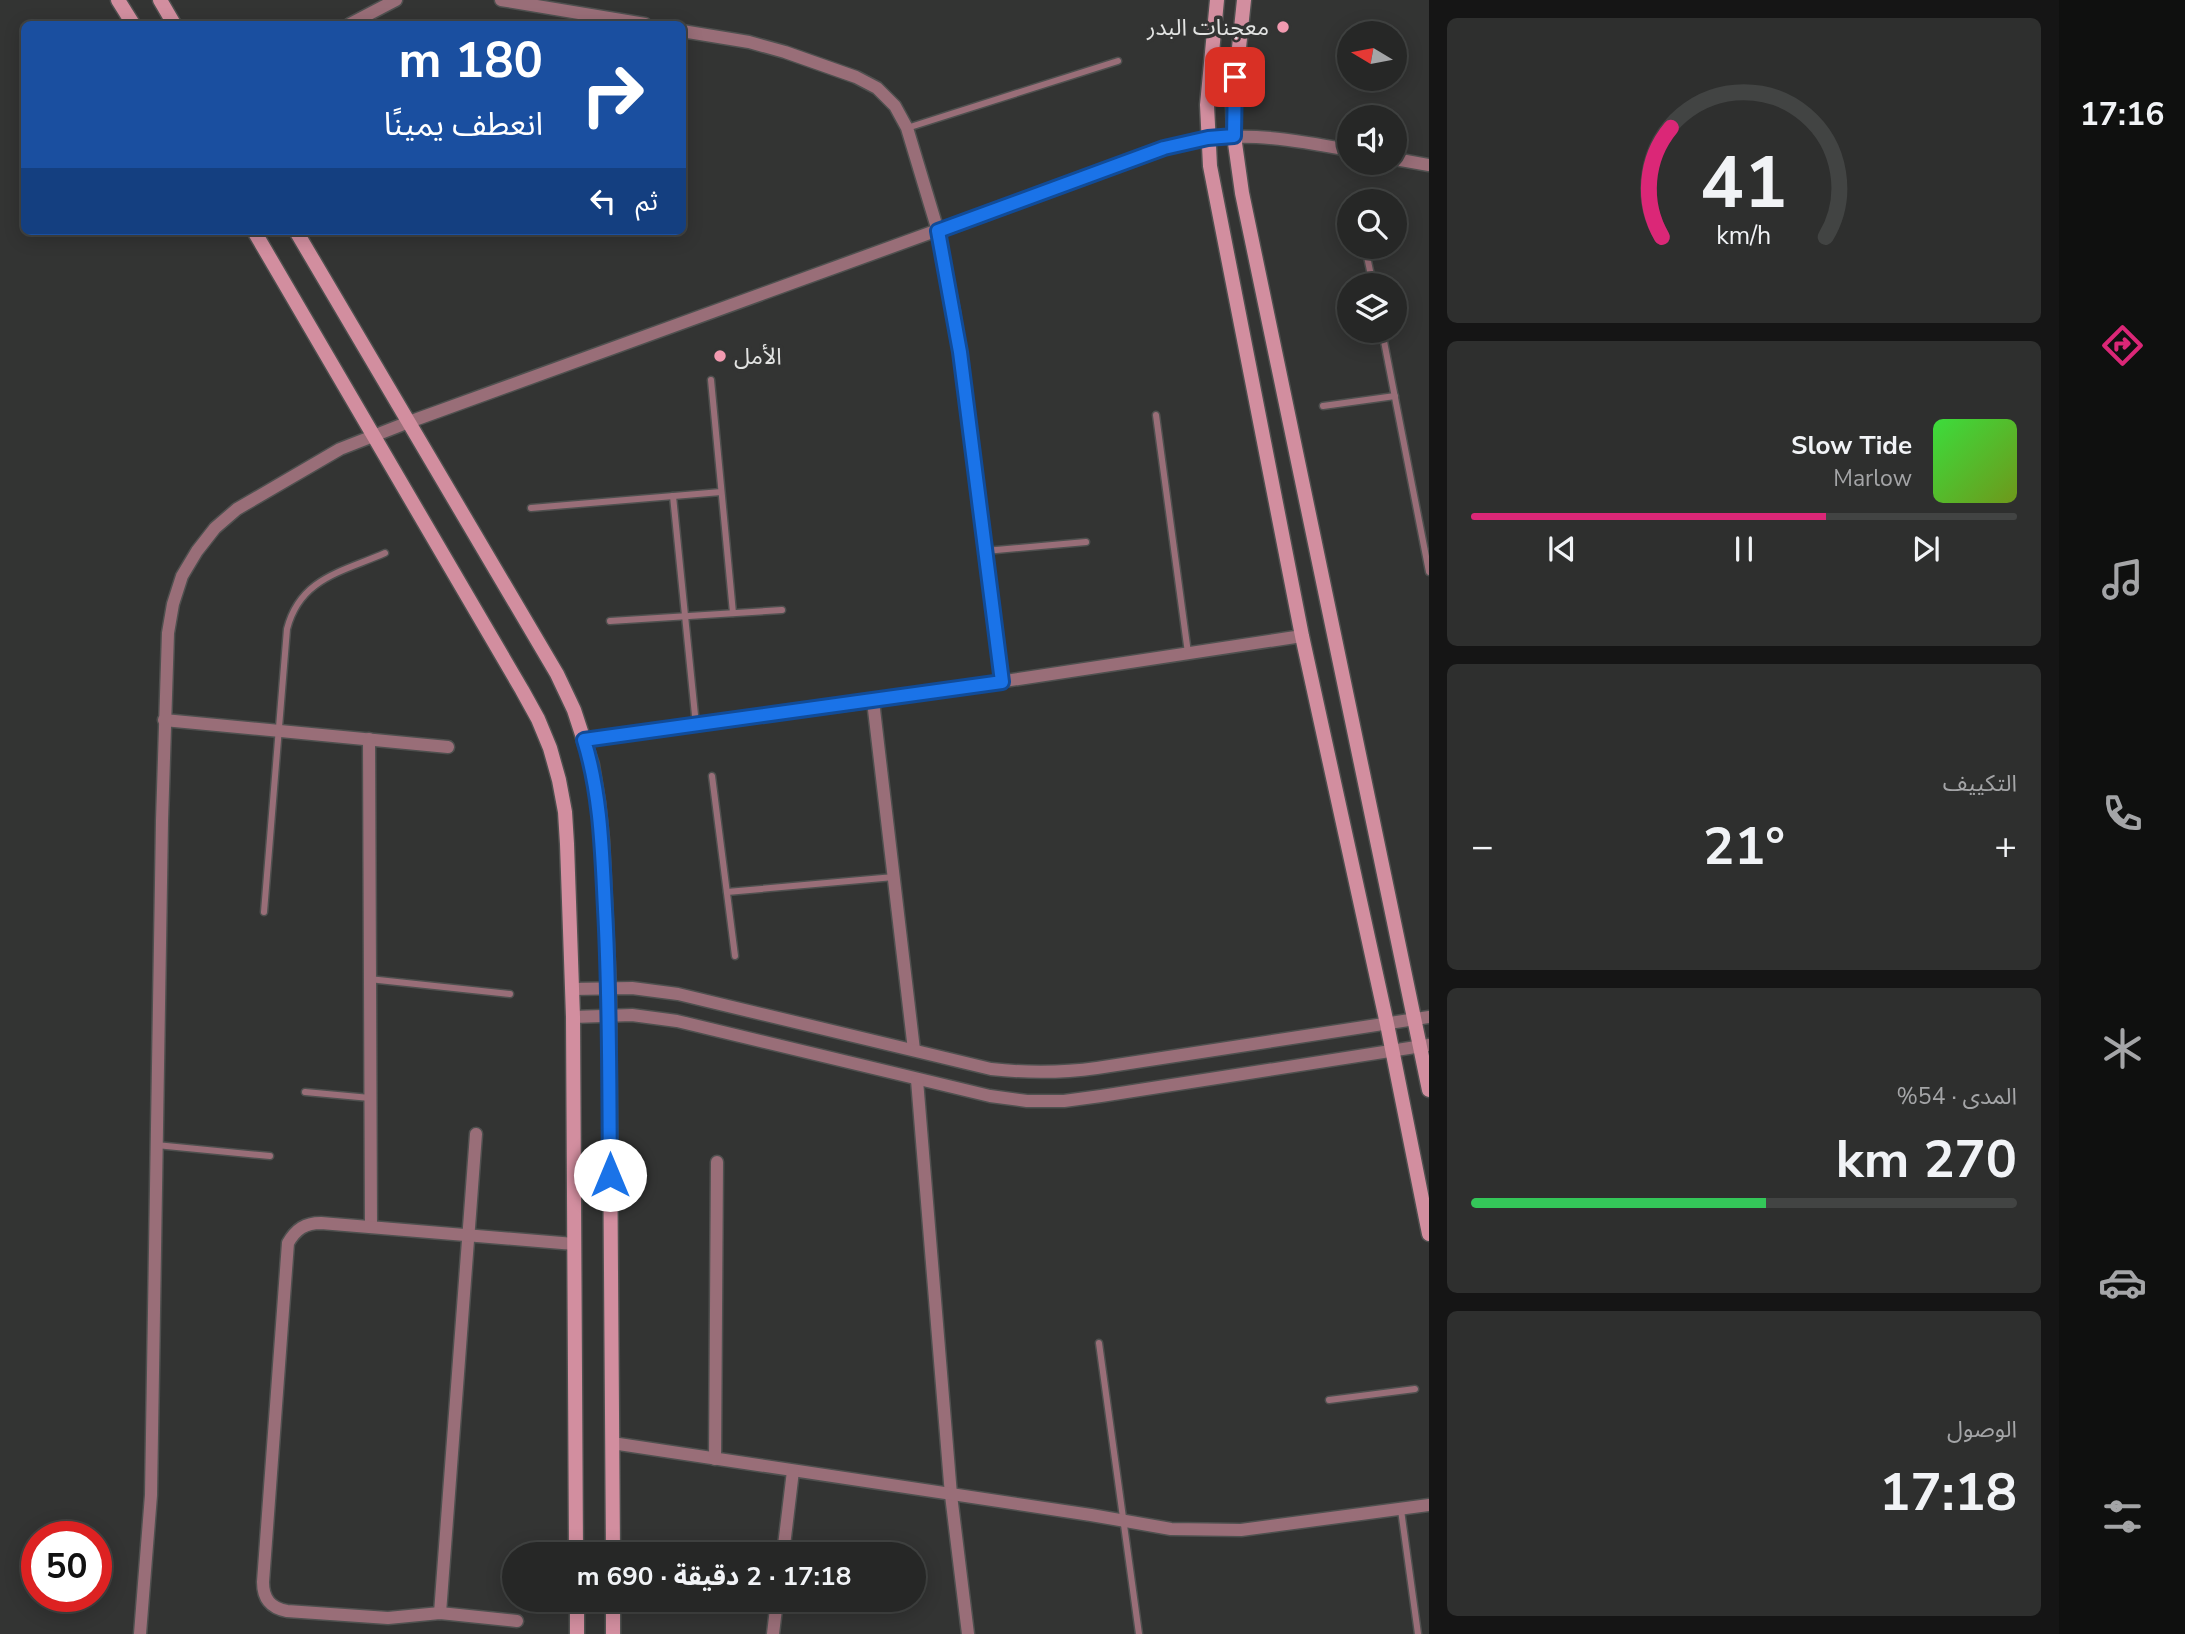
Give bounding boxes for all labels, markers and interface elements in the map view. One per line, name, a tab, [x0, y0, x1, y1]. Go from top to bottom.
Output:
place label: معجنات البدر	[1146, 12, 1269, 43]
marker: معجنات البدر	[1275, 19, 1291, 35]
north arrow	[1337, 21, 1407, 91]
map controls	[1337, 21, 1407, 343]
text: 180 m	[399, 27, 543, 94]
pin	[1205, 47, 1265, 107]
icon: right	[567, 49, 658, 140]
icon: arrive	[1216, 58, 1254, 96]
text: 17:16	[2080, 93, 2164, 136]
text: انعطف يمينًا	[384, 103, 543, 146]
button: sound	[1337, 105, 1407, 175]
text: 41	[1700, 133, 1788, 233]
icon: left	[584, 182, 622, 220]
text: ثم	[636, 184, 658, 219]
button: search	[1337, 189, 1407, 259]
text: km/h	[1716, 218, 1772, 252]
button: layers	[1337, 273, 1407, 343]
icon: directions	[2098, 321, 2147, 370]
place label: الأمل	[734, 341, 782, 372]
marker: الأمل	[712, 348, 728, 364]
text: Slow Tide	[1791, 428, 1912, 463]
text: Marlow	[1833, 463, 1912, 494]
icon: previous	[1543, 530, 1581, 568]
icon: pause	[1725, 530, 1763, 568]
icon: next	[1907, 530, 1945, 568]
icon: music	[2098, 555, 2147, 604]
text: التكييف	[1943, 768, 2017, 799]
icon: phone	[2098, 789, 2147, 838]
text: 21°	[1703, 811, 1785, 882]
text: −	[1471, 821, 1494, 872]
text: +	[1994, 821, 2017, 872]
icon: climate	[2098, 1024, 2147, 1073]
text: المدى · 54%	[1896, 1081, 2017, 1112]
text: 270 km	[1836, 1124, 2017, 1195]
position arrow	[573, 1138, 647, 1212]
icon: car	[2098, 1258, 2147, 1307]
text: الوصول	[1947, 1414, 2017, 1445]
text: 17:18	[1879, 1457, 2017, 1528]
icon: filters	[2098, 1492, 2147, 1541]
speed limit sign: 50	[21, 1521, 112, 1612]
text: 17:18 · 2 دقيقة · 690 m	[577, 1559, 851, 1594]

